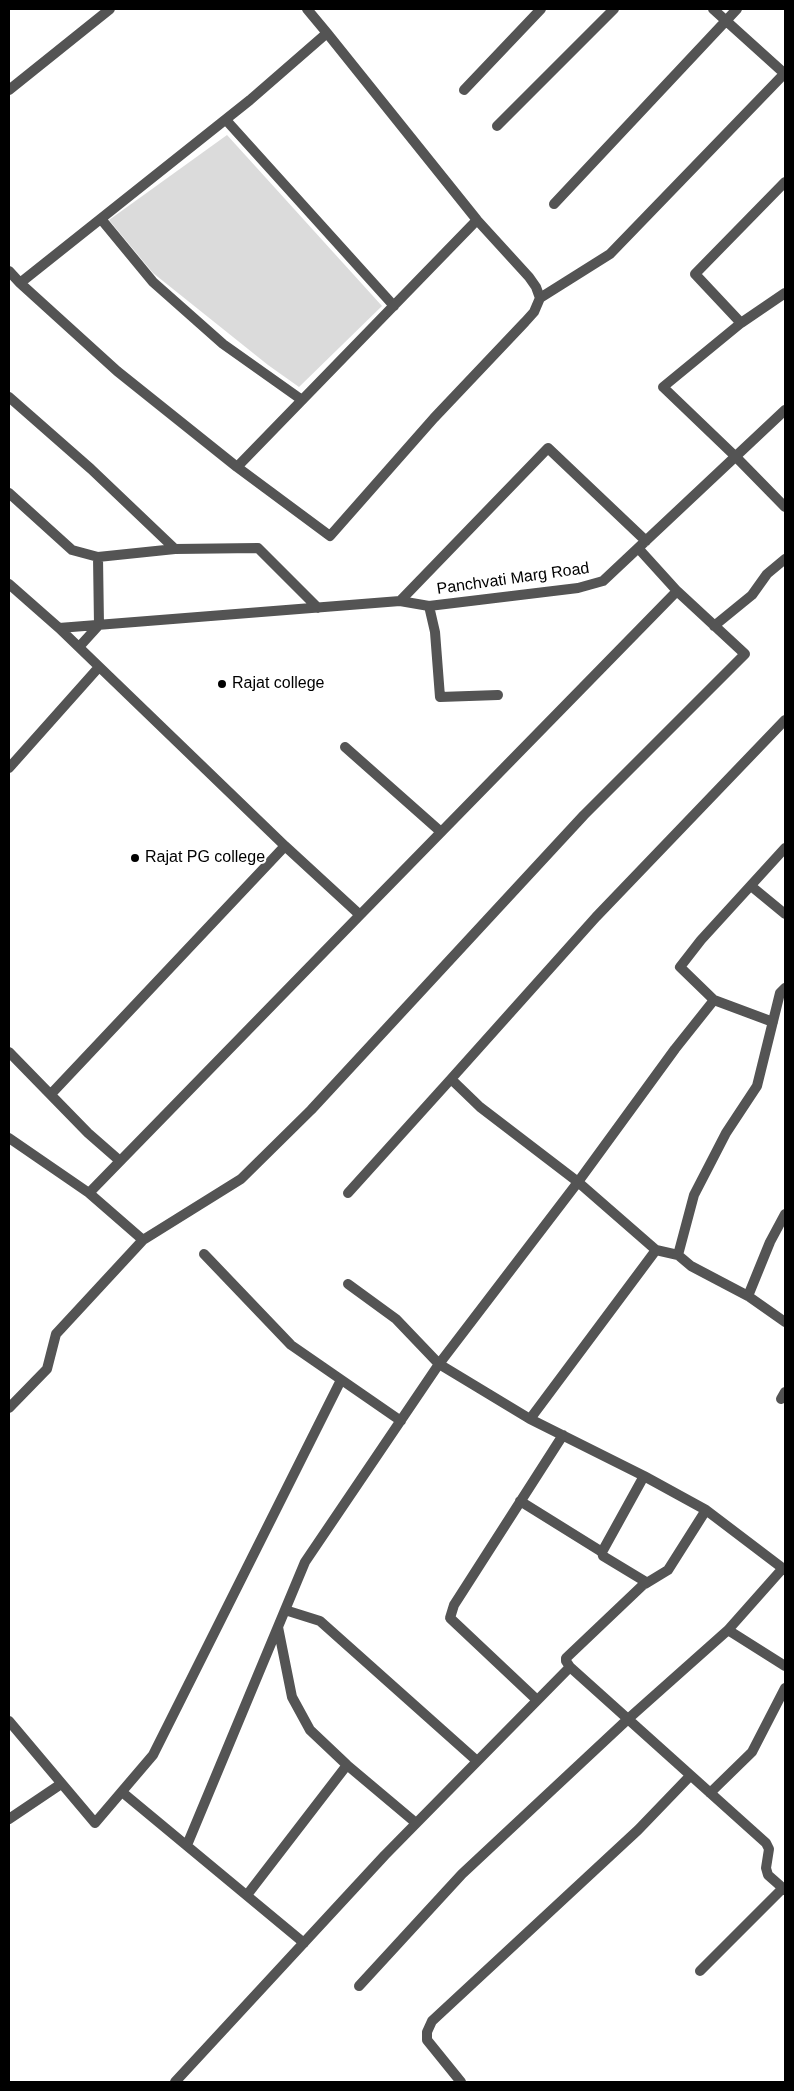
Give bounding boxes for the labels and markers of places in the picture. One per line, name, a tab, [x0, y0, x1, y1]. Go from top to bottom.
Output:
place label: Rajat college	[232, 674, 324, 694]
marker: Rajat college	[216, 678, 228, 690]
place label: Rajat PG college	[145, 848, 265, 868]
marker: Rajat PG college	[129, 852, 141, 864]

